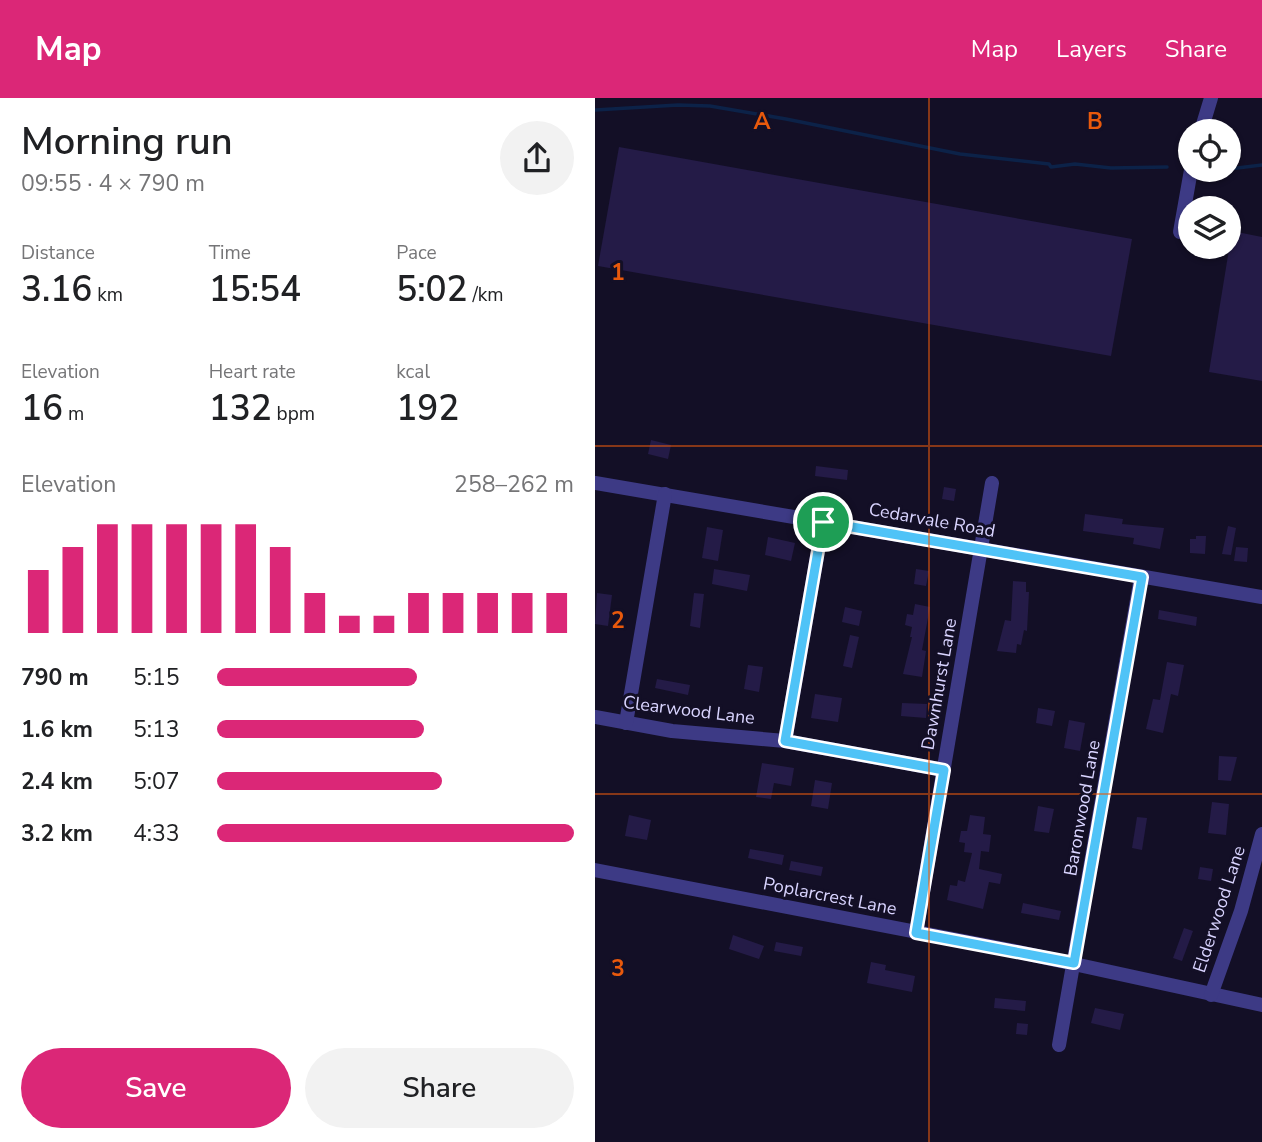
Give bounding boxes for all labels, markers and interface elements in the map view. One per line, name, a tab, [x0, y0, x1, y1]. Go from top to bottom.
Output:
text: Map	[35, 27, 102, 72]
text: Map	[971, 33, 1018, 65]
text: Layers	[1056, 33, 1127, 65]
text: Share	[1165, 33, 1227, 65]
text: A	[753, 106, 771, 137]
text: B	[1087, 106, 1103, 137]
text: Morning run	[21, 116, 233, 167]
map controls	[1178, 119, 1241, 259]
button: locate	[1178, 119, 1241, 182]
button: share	[500, 121, 574, 195]
text: 09:55 · 4 × 790 m	[21, 168, 205, 199]
button: layers	[1178, 196, 1241, 259]
text: Distance	[21, 240, 95, 266]
text: Time	[209, 240, 251, 266]
text: Pace	[396, 240, 437, 266]
text: 1	[611, 257, 625, 288]
text: 3.16	[21, 266, 92, 313]
text: 15:54	[209, 266, 301, 313]
text: 5:02	[396, 266, 468, 313]
text: km	[92, 282, 123, 308]
text: /km	[468, 282, 504, 308]
text: Elevation	[21, 359, 100, 385]
text: Heart rate	[209, 359, 296, 385]
text: kcal	[396, 359, 430, 385]
text: 16	[21, 385, 63, 432]
text: 132	[209, 385, 272, 432]
text: 192	[396, 385, 459, 432]
text: m	[63, 401, 84, 427]
text: bpm	[272, 401, 315, 427]
text: Elevation	[21, 469, 116, 500]
text: 258–262 m	[454, 469, 574, 500]
pin	[793, 492, 853, 552]
street label: Cedarvale Road	[867, 497, 997, 543]
icon: arrive	[804, 503, 842, 541]
text: 2	[611, 605, 625, 636]
street label: Dawnhurst Lane	[916, 616, 962, 752]
text: 790 m	[21, 662, 89, 693]
text: 5:15	[133, 662, 180, 693]
street label: Clearwood Lane	[622, 690, 756, 730]
text: 1.6 km	[21, 714, 93, 745]
text: 5:13	[133, 714, 180, 745]
street label: Baronwood Lane	[1058, 738, 1106, 878]
text: 2.4 km	[21, 766, 93, 797]
text: 5:07	[133, 766, 180, 797]
text: 3.2 km	[21, 818, 93, 849]
text: 4:33	[133, 818, 180, 849]
street label: Elderwood Lane	[1187, 842, 1251, 976]
street label: Poplarcrest Lane	[761, 871, 899, 921]
text: 3	[611, 953, 625, 984]
button: Save	[21, 1048, 291, 1128]
button: Share	[305, 1048, 574, 1128]

